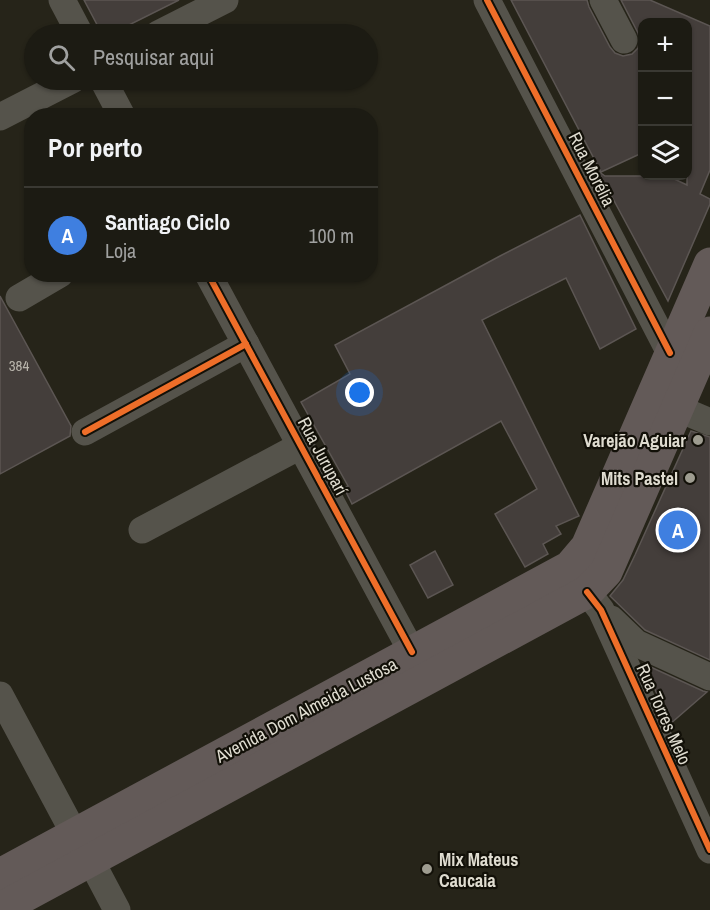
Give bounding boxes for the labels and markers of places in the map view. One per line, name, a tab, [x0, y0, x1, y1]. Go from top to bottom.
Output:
place label: Varejão Aguiar	[583, 428, 686, 453]
marker: Varejão Aguiar	[691, 433, 705, 447]
place label: Mits Pastel	[601, 466, 678, 491]
marker: Mits Pastel	[683, 471, 697, 485]
pin: A	[658, 508, 698, 552]
place label: Mix Mateus Caucaia	[439, 847, 519, 893]
marker: Mix Mateus Caucaia	[420, 862, 434, 876]

